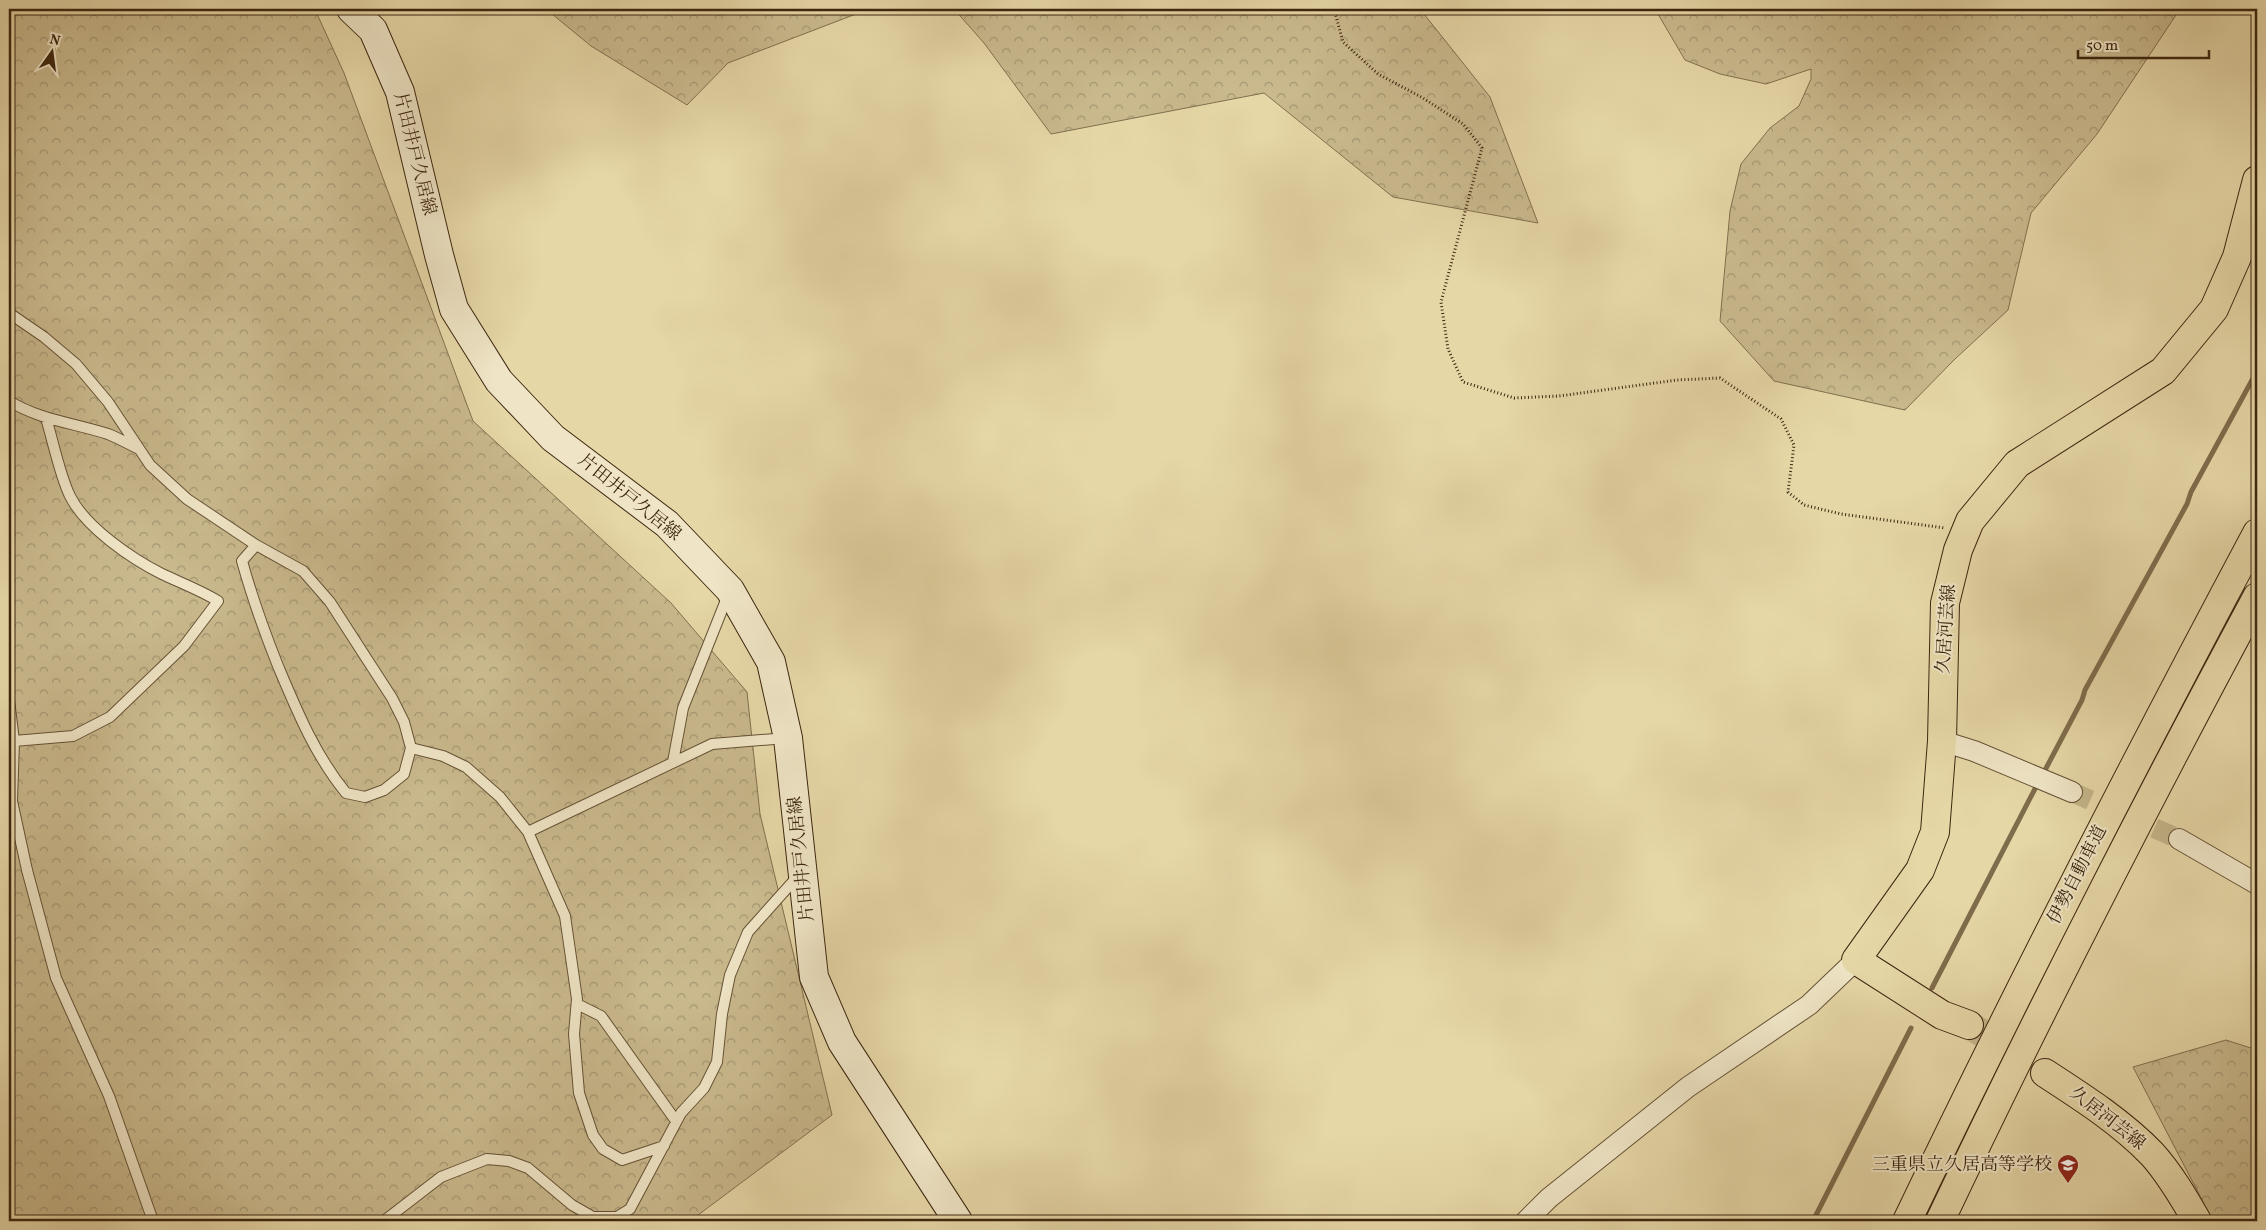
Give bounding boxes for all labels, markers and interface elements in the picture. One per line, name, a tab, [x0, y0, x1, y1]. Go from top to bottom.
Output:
north arrow	[28, 28, 78, 78]
scale bar	[2078, 28, 2210, 60]
text: N	[48, 30, 62, 51]
text: 50 m	[2086, 36, 2118, 57]
street label: 片田井戸久居線	[387, 90, 441, 218]
street label: 片田井戸久居線	[572, 449, 686, 547]
street label: 久居河芸線	[1931, 583, 1963, 675]
street label: 片田井戸久居線	[783, 795, 821, 923]
street label: 伊勢自動車道	[2042, 821, 2114, 929]
street label: 久居河芸線	[2064, 1081, 2150, 1157]
place label: 三重県立久居高等学校	[1872, 1153, 2052, 1178]
school or university icon: 三重県立久居高等学校	[2056, 1153, 2080, 1184]

